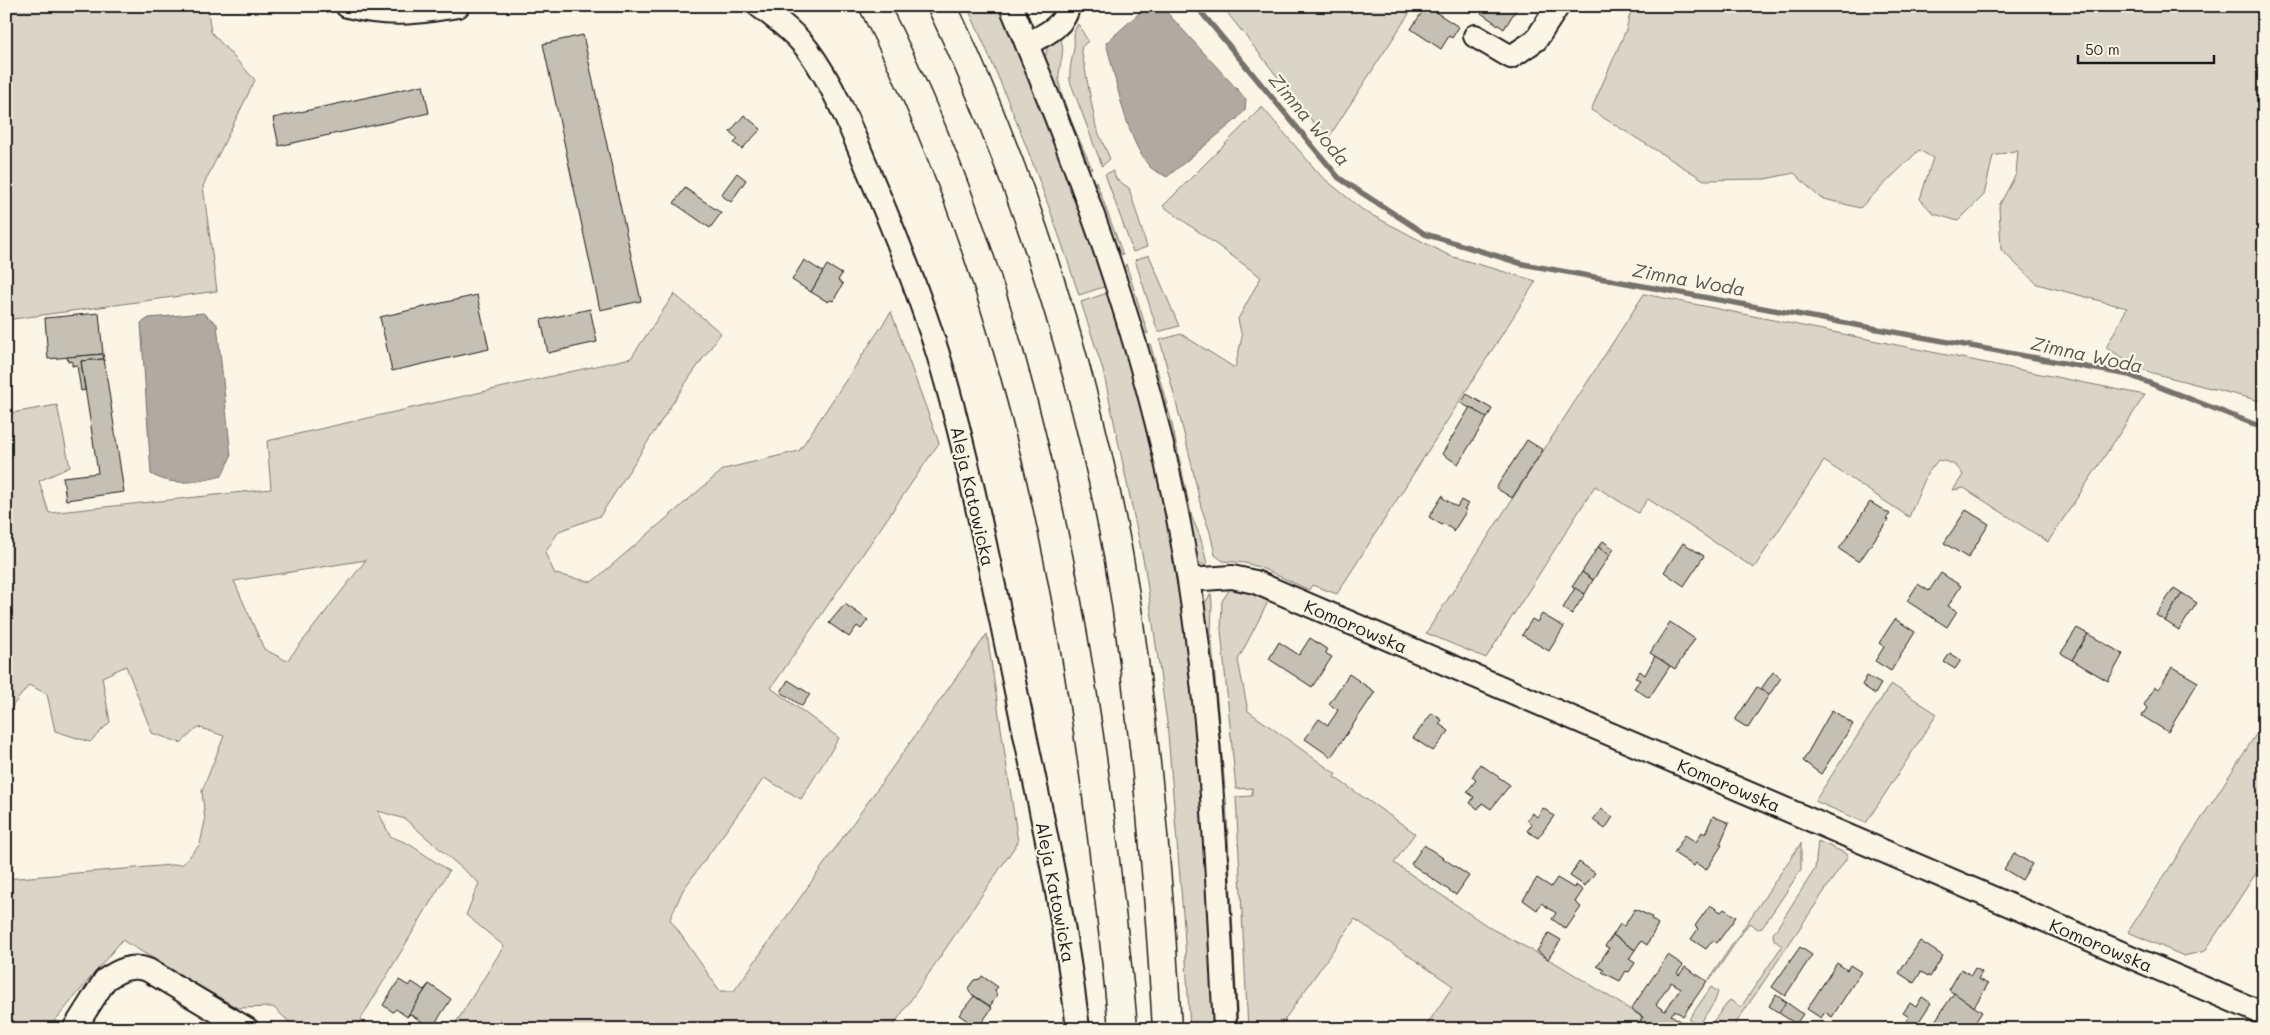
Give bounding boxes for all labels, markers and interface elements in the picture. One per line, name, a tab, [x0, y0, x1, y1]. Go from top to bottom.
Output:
scale bar	[2078, 32, 2214, 64]
text: 50 m	[2085, 39, 2120, 59]
water label: Zimna Woda	[1264, 67, 1356, 171]
water label: Zimna Woda	[1631, 257, 1747, 301]
water label: Zimna Woda	[2029, 330, 2145, 378]
street label: Aleja Katowicka	[945, 424, 1001, 568]
street label: Komorowska	[1301, 593, 1411, 659]
street label: Komorowska	[1674, 752, 1784, 818]
street label: Aleja Katowicka	[1031, 820, 1081, 964]
street label: Komorowska	[2046, 912, 2156, 978]

